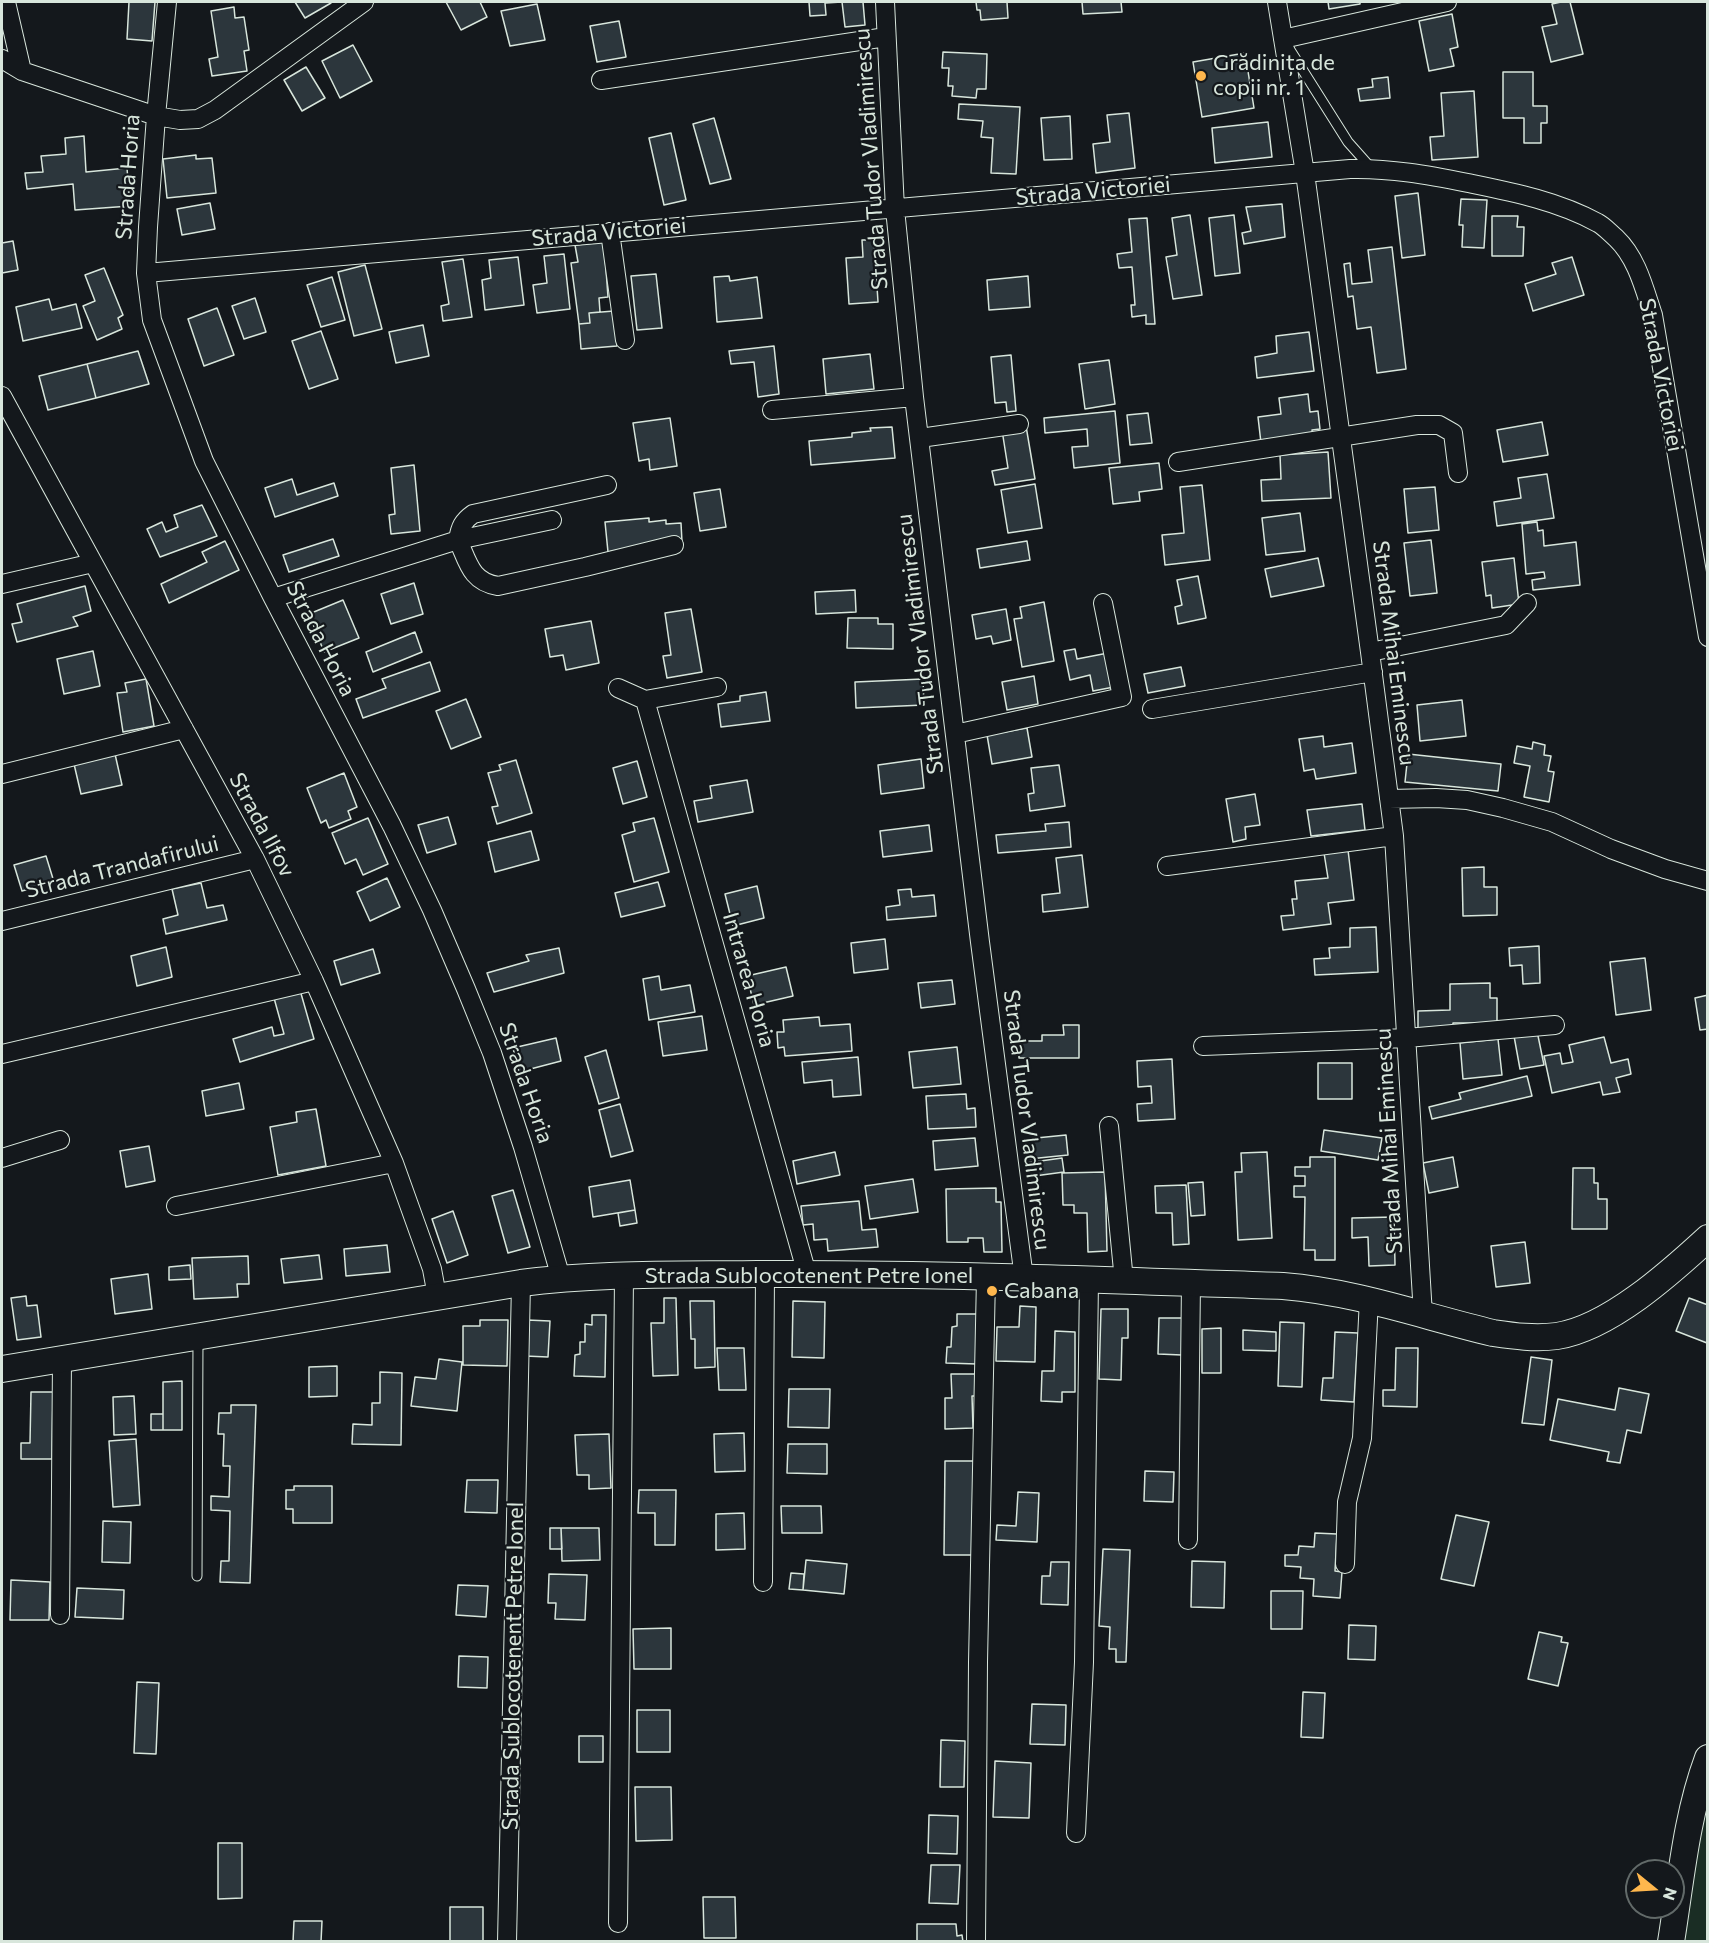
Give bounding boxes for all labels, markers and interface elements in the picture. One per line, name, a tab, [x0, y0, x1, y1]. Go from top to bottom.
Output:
street label: Strada Tudor Vladimirescu	[849, 27, 893, 291]
place label: Grădinița de copii nr. 1	[1213, 50, 1335, 101]
marker: Grădinița de copii nr. 1	[1194, 69, 1208, 83]
street label: Strada Horia	[110, 113, 146, 241]
street label: Strada Victoriei	[1014, 171, 1172, 211]
street label: Strada Victoriei	[530, 212, 688, 252]
street label: Strada Victoriei	[1633, 296, 1689, 454]
street label: Strada Tudor Vladimirescu	[891, 512, 949, 776]
street label: Strada Mihai Eminescu	[1367, 539, 1421, 767]
street label: Strada Horia	[281, 577, 361, 701]
street label: Strada Ilfov	[224, 768, 300, 882]
street label: Strada Trandafirului	[23, 830, 221, 904]
street label: Intrarea Horia	[717, 909, 781, 1051]
street label: Strada Tudor Vladimirescu	[998, 988, 1056, 1252]
street label: Strada Horia	[493, 1019, 559, 1147]
street label: Strada Mihai Eminescu	[1370, 1027, 1408, 1255]
street label: Strada Sublocotenent Petre Ionel	[645, 1263, 973, 1289]
place label: Cabana	[1004, 1278, 1079, 1304]
marker: Cabana	[985, 1284, 999, 1298]
street label: Strada Sublocotenent Petre Ionel	[497, 1501, 529, 1831]
north arrow	[1625, 1859, 1685, 1919]
text: N	[1660, 1885, 1682, 1903]

